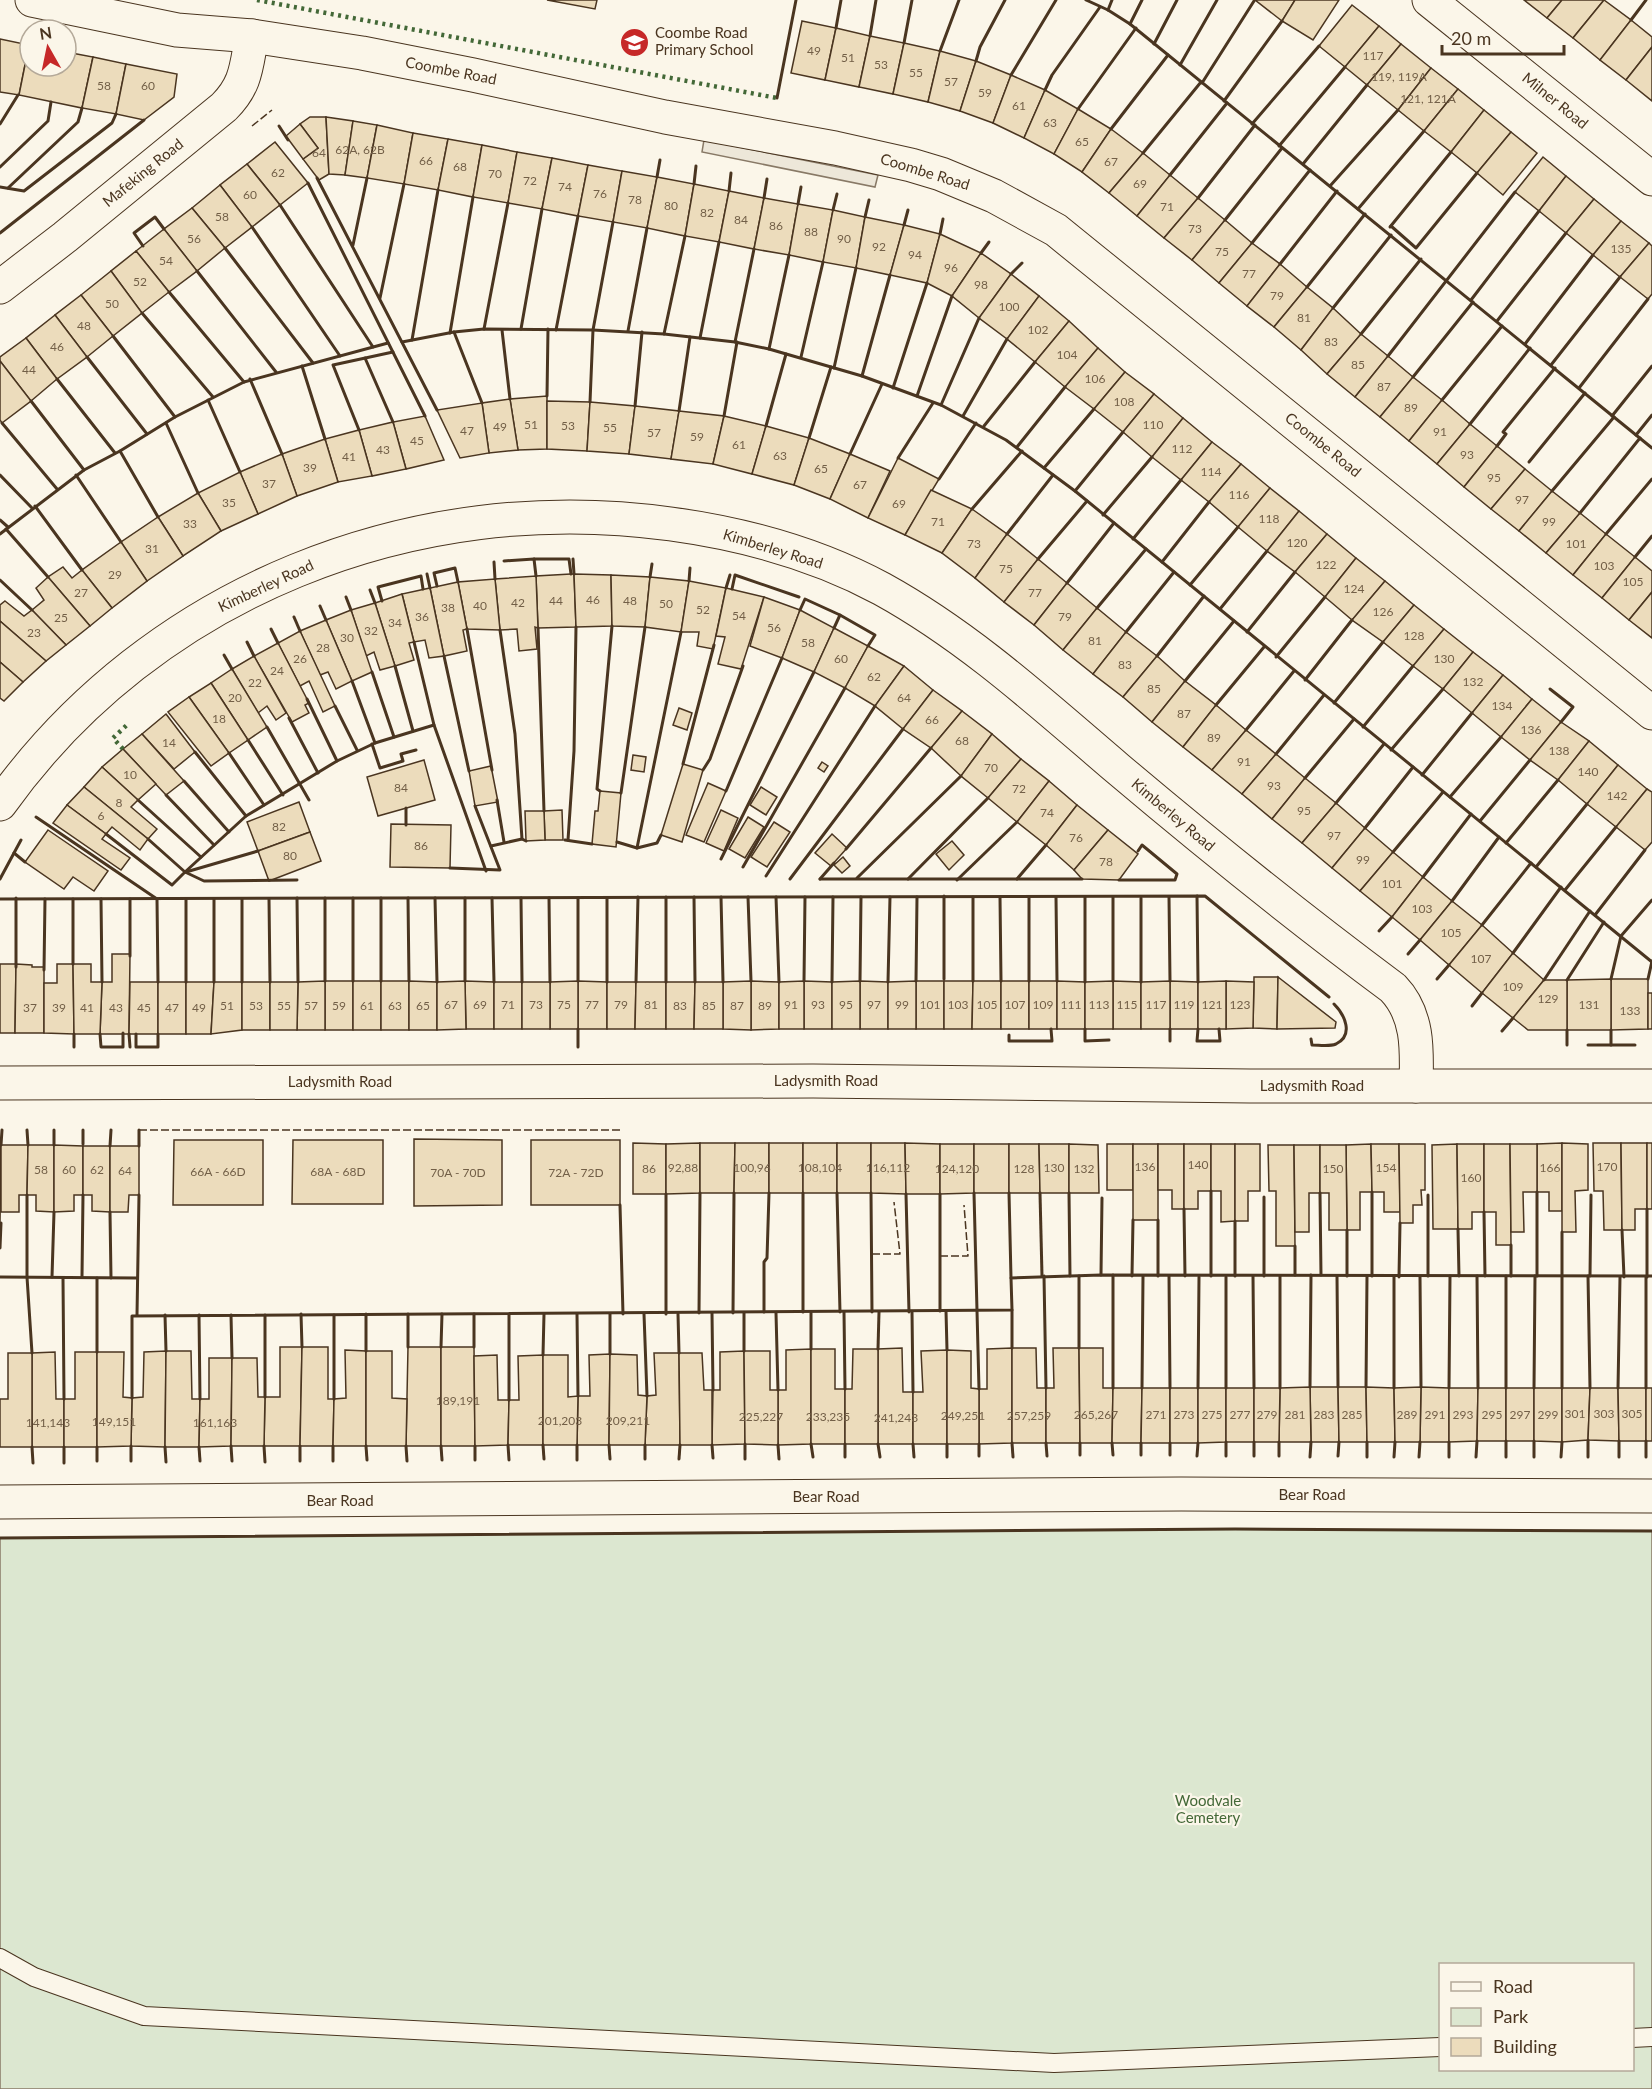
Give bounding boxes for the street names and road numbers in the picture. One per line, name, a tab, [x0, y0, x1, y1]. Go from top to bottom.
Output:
street label: Coombe Road	[404, 52, 498, 88]
street label: Milner Road	[1519, 68, 1592, 132]
street label: Mafeking Road	[98, 134, 186, 210]
street label: Coombe Road	[878, 149, 972, 193]
street label: Coombe Road	[1282, 408, 1365, 480]
street label: Kimberley Road	[721, 524, 825, 572]
street label: Kimberley Road	[215, 555, 316, 615]
street label: Kimberley Road	[1128, 774, 1219, 854]
street label: Ladysmith Road	[774, 1071, 878, 1089]
street label: Ladysmith Road	[288, 1072, 392, 1090]
street label: Ladysmith Road	[1260, 1076, 1364, 1094]
street label: Bear Road	[1278, 1485, 1346, 1503]
street label: Bear Road	[792, 1487, 860, 1505]
street label: Bear Road	[306, 1491, 374, 1509]

